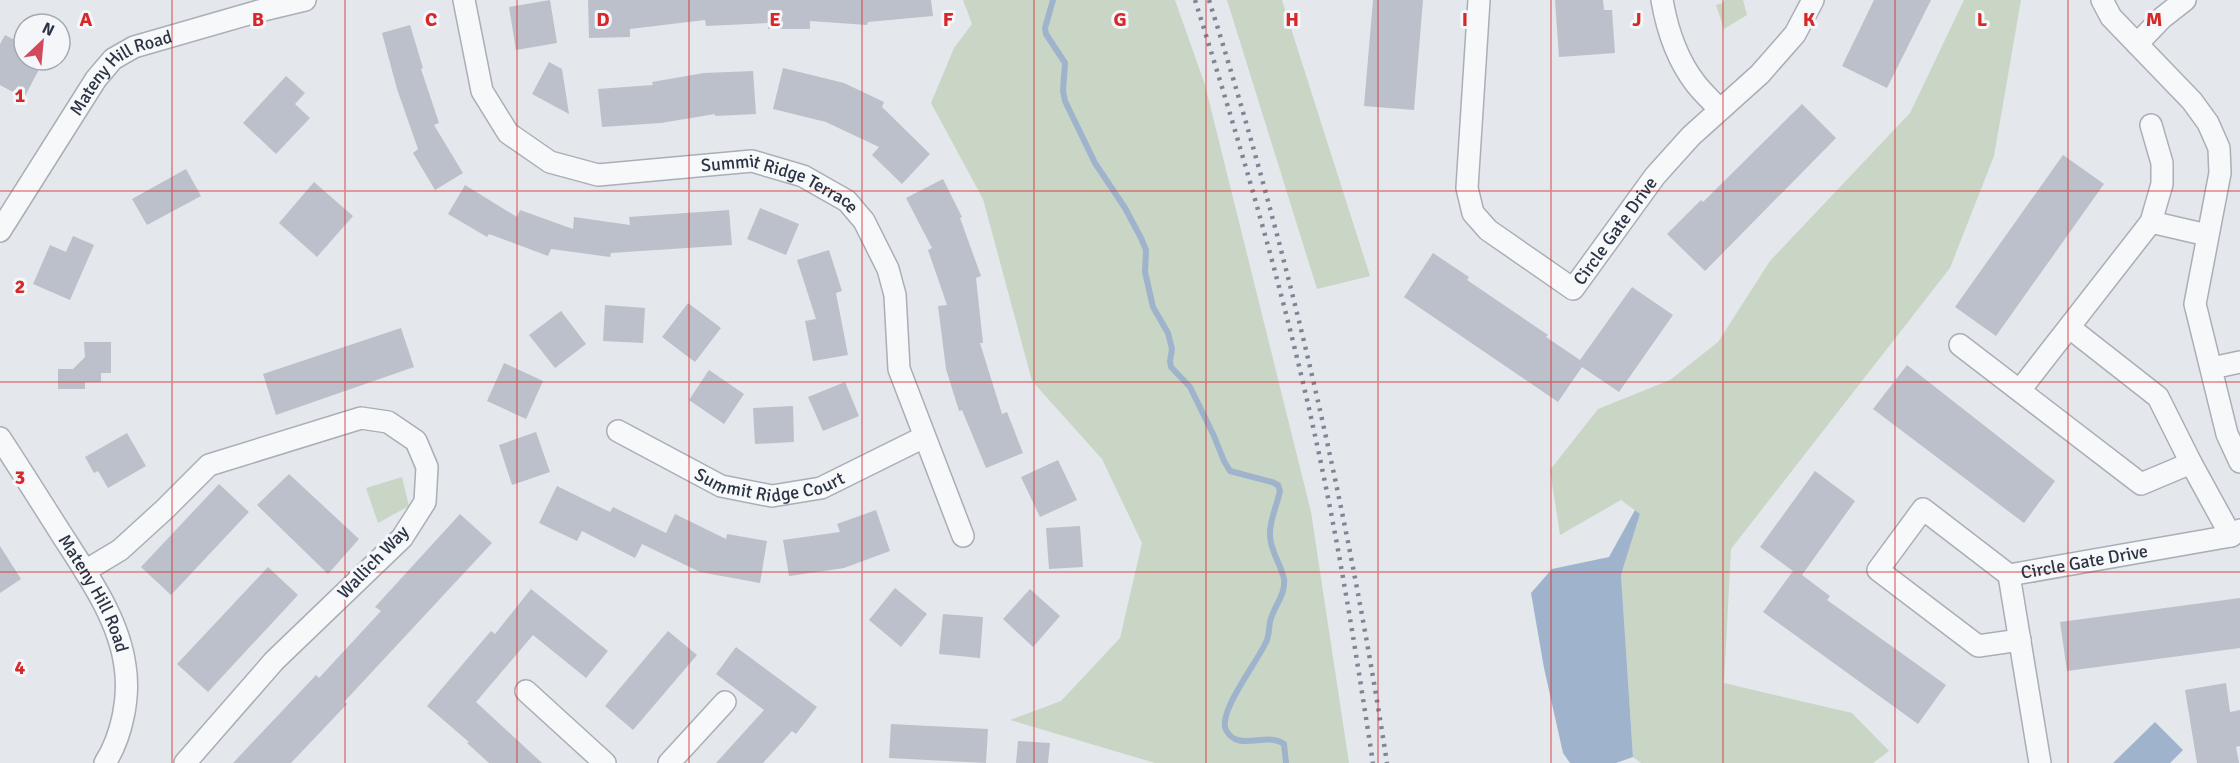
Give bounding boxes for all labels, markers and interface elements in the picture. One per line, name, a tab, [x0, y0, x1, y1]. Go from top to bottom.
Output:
text: A	[80, 7, 93, 32]
text: B	[252, 7, 264, 32]
text: C	[425, 7, 437, 32]
text: D	[596, 7, 610, 32]
text: E	[769, 7, 781, 32]
text: F	[943, 7, 954, 32]
text: G	[1113, 7, 1127, 32]
text: H	[1285, 7, 1299, 32]
text: I	[1462, 7, 1468, 32]
text: J	[1632, 7, 1642, 32]
text: K	[1803, 7, 1816, 32]
text: L	[1977, 7, 1988, 32]
text: M	[2146, 7, 2162, 32]
north arrow	[12, 12, 72, 72]
text: N	[39, 18, 58, 41]
street label: Mateny Hill Road	[65, 26, 175, 120]
text: 1	[15, 83, 26, 108]
street label: Summit Ridge Terrace	[700, 150, 863, 218]
street label: Circle Gate Drive	[1568, 172, 1662, 289]
text: 2	[15, 274, 25, 299]
street label: Summit Ridge Court	[691, 463, 848, 507]
text: 3	[15, 465, 25, 490]
street label: Wallich Way	[333, 520, 414, 603]
street label: Mateny Hill Road	[54, 530, 133, 655]
street label: Circle Gate Drive	[2019, 540, 2150, 584]
text: 4	[15, 655, 26, 680]

